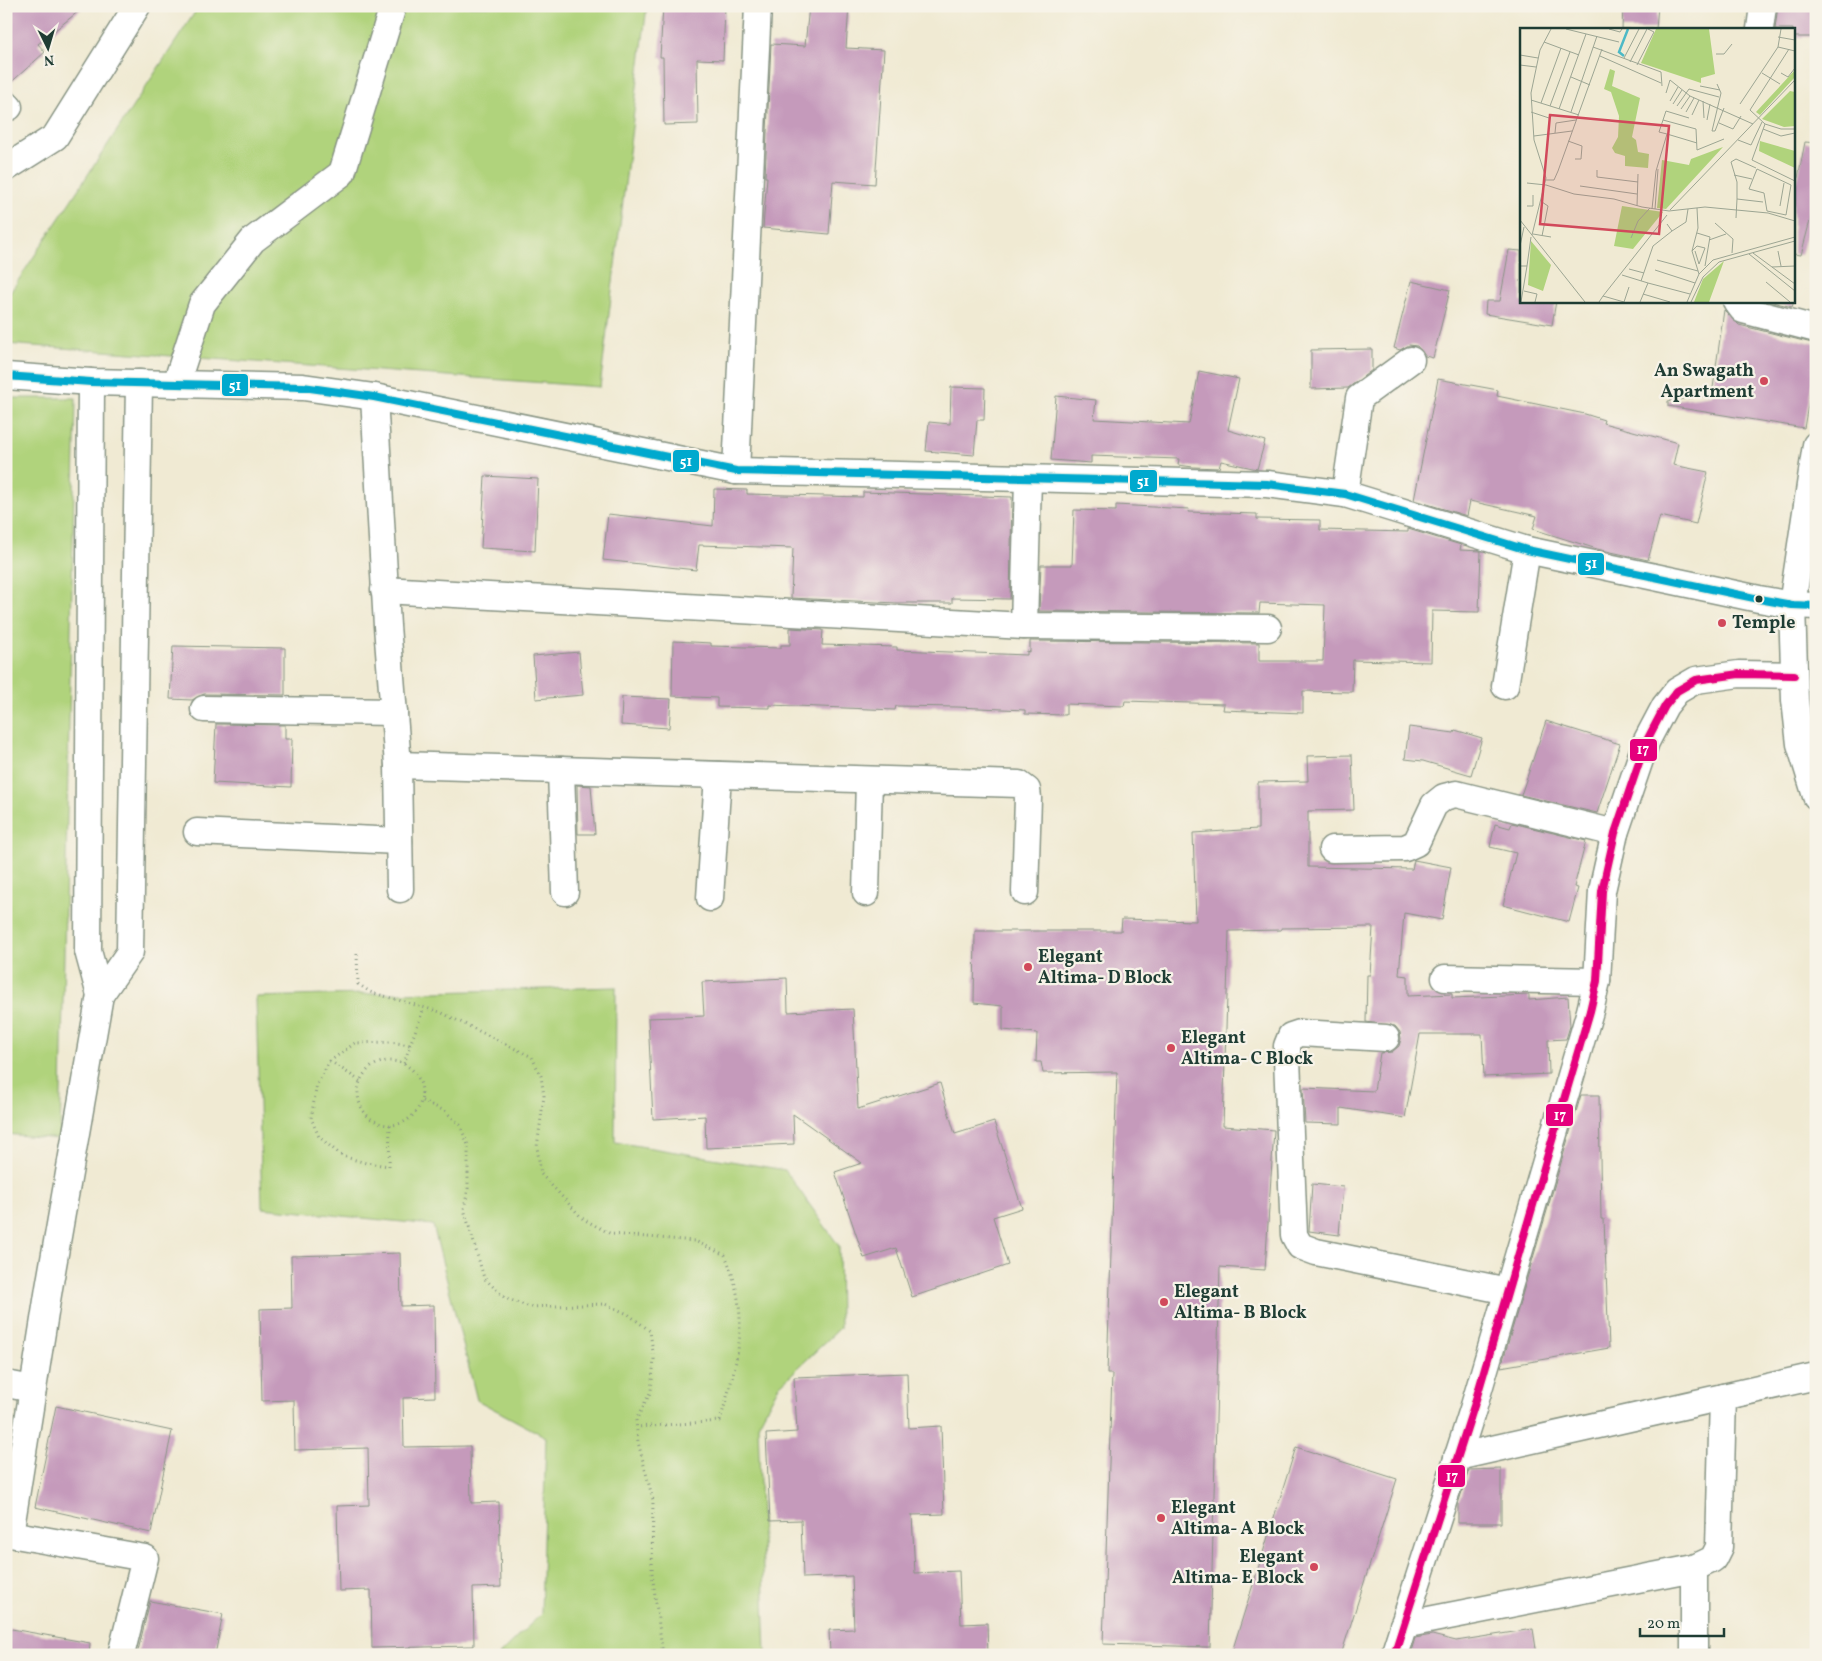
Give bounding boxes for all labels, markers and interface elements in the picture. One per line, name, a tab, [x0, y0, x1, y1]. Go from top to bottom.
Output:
north arrow	[22, 22, 72, 72]
inset map	[1520, 28, 1794, 302]
text: N	[43, 50, 55, 69]
place label: An Swagath Apartment	[1654, 359, 1754, 405]
line badge: 51	[221, 373, 249, 397]
marker: An Swagath Apartment	[1758, 375, 1770, 387]
text: 51	[229, 377, 241, 396]
line badge: 51	[672, 449, 700, 473]
text: 51	[680, 453, 692, 472]
line badge: 51	[1129, 469, 1158, 493]
text: 51	[1137, 473, 1149, 492]
line badge: 51	[1577, 552, 1605, 576]
text: 51	[1585, 555, 1597, 574]
unlabelled marker	[1754, 594, 1764, 604]
place label: Temple	[1732, 611, 1795, 636]
marker: Temple	[1716, 617, 1728, 629]
line badge: 17	[1629, 738, 1658, 762]
text: 17	[1637, 741, 1649, 760]
place label: Elegant Altima- D Block	[1038, 945, 1172, 991]
marker: Elegant Altima- D Block	[1022, 961, 1034, 973]
place label: Elegant Altima- C Block	[1181, 1026, 1313, 1072]
marker: Elegant Altima- C Block	[1165, 1042, 1177, 1054]
line badge: 17	[1545, 1103, 1574, 1127]
text: 17	[1554, 1107, 1566, 1126]
place label: Elegant Altima- B Block	[1174, 1280, 1307, 1326]
marker: Elegant Altima- B Block	[1158, 1296, 1170, 1308]
line badge: 17	[1437, 1464, 1466, 1488]
text: 17	[1446, 1468, 1458, 1487]
place label: Elegant Altima- A Block	[1171, 1496, 1305, 1542]
marker: Elegant Altima- A Block	[1155, 1512, 1167, 1524]
place label: Elegant Altima- E Block	[1172, 1545, 1304, 1591]
marker: Elegant Altima- E Block	[1308, 1561, 1320, 1573]
scale bar	[1640, 1606, 1723, 1638]
text: 20 m	[1647, 1614, 1680, 1635]

